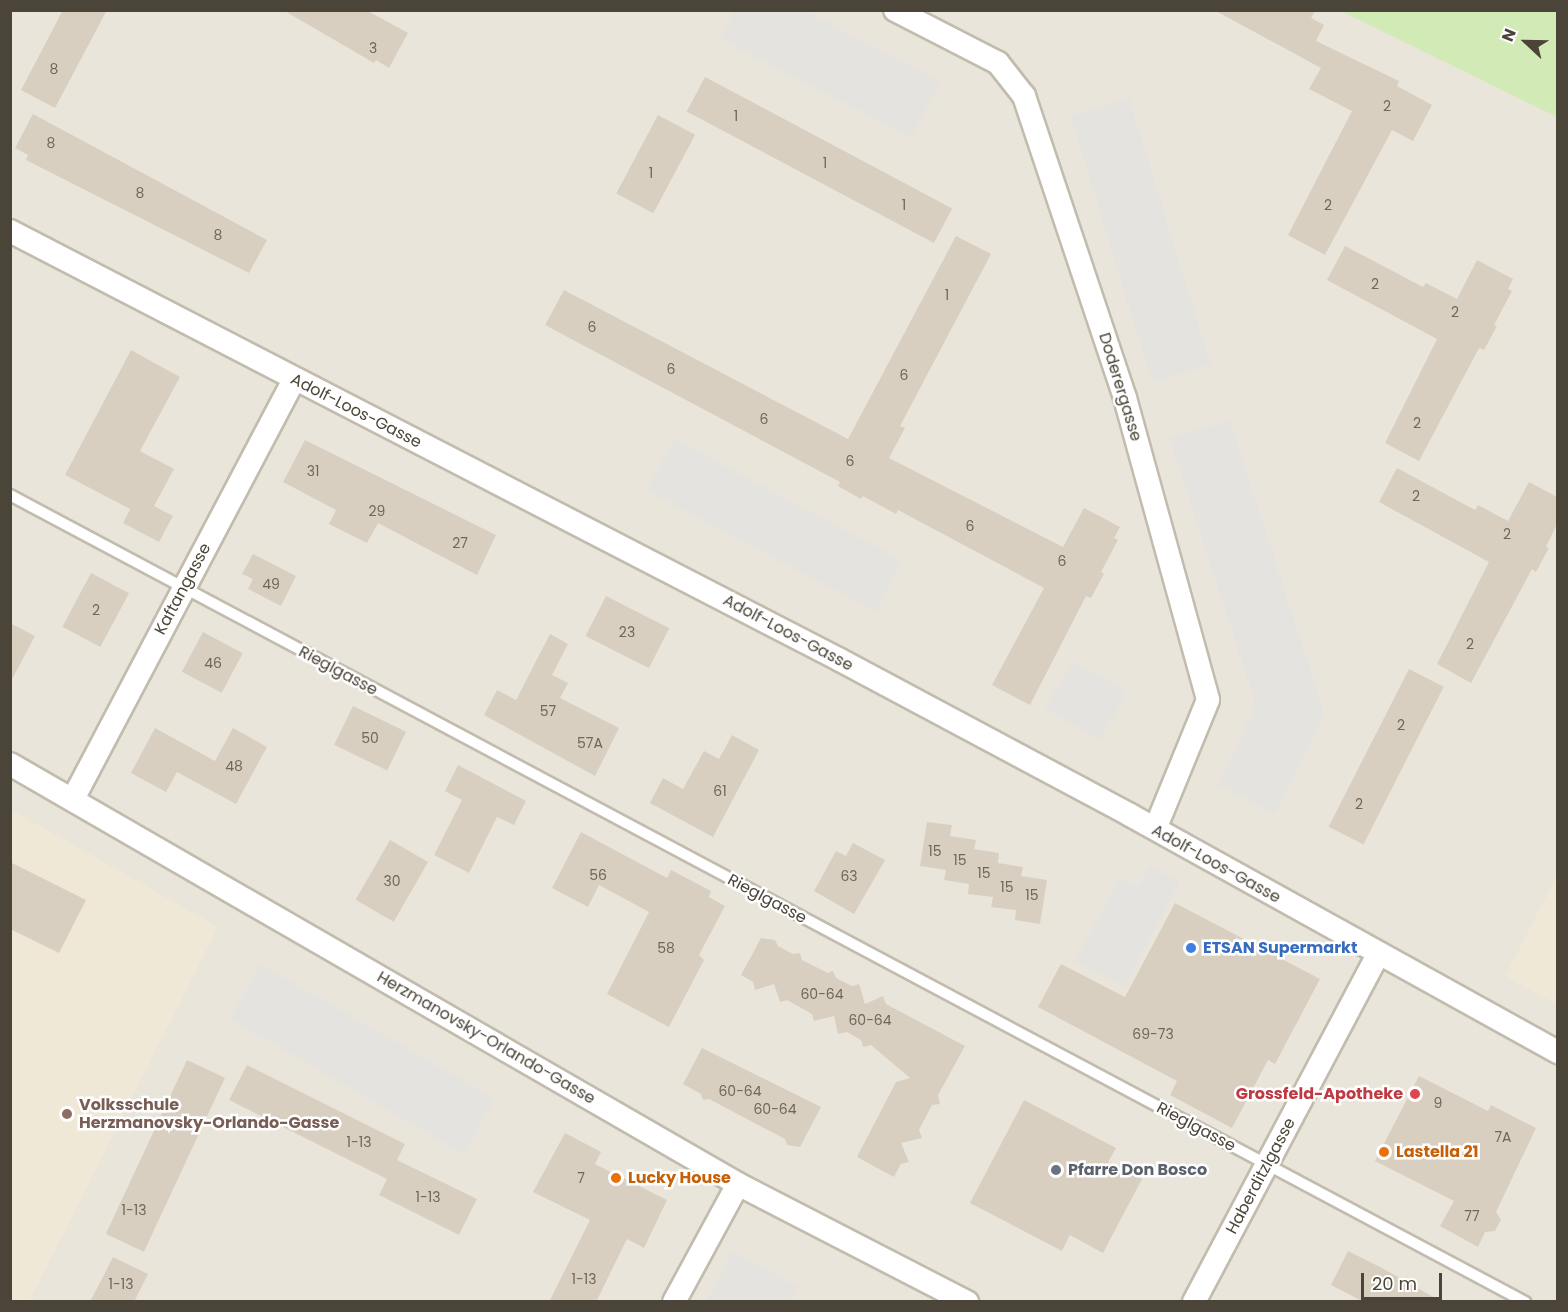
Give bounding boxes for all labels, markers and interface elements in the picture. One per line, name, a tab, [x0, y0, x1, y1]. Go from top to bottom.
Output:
north arrow	[1496, 12, 1556, 72]
text: N	[1496, 25, 1522, 45]
house number: 3	[369, 40, 377, 56]
house number: 8	[50, 61, 58, 77]
house number: 2	[1383, 98, 1391, 114]
house number: 1	[734, 108, 738, 124]
house number: 8	[47, 135, 55, 151]
house number: 1	[823, 155, 827, 171]
house number: 1	[649, 165, 653, 181]
house number: 8	[136, 185, 144, 201]
house number: 1	[902, 197, 906, 213]
house number: 2	[1324, 197, 1332, 213]
house number: 8	[214, 227, 222, 243]
house number: 2	[1371, 276, 1379, 292]
house number: 1	[945, 287, 949, 303]
house number: 2	[1451, 304, 1459, 320]
house number: 6	[588, 319, 596, 335]
street label: Doderergasse	[1094, 330, 1146, 444]
house number: 6	[667, 361, 675, 377]
house number: 6	[900, 367, 908, 383]
street label: Adolf-Loos-Gasse	[287, 370, 425, 452]
house number: 6	[760, 411, 768, 427]
house number: 2	[1413, 415, 1421, 431]
house number: 6	[846, 453, 854, 469]
house number: 31	[307, 463, 319, 479]
house number: 2	[1412, 488, 1420, 504]
house number: 29	[369, 503, 385, 519]
house number: 6	[966, 518, 974, 534]
house number: 2	[1503, 526, 1511, 542]
house number: 27	[452, 535, 468, 551]
street label: Kaftangasse	[151, 540, 215, 638]
house number: 6	[1058, 553, 1066, 569]
house number: 49	[262, 576, 280, 592]
street label: Adolf-Loos-Gasse	[720, 591, 856, 675]
house number: 2	[92, 602, 100, 618]
house number: 23	[619, 624, 635, 640]
house number: 2	[1466, 636, 1474, 652]
street label: Rieglgasse	[295, 642, 381, 700]
house number: 46	[204, 655, 222, 671]
house number: 57	[540, 703, 556, 719]
house number: 2	[1397, 717, 1405, 733]
house number: 50	[361, 730, 379, 746]
house number: 57A	[577, 735, 603, 751]
house number: 48	[225, 758, 243, 774]
house number: 61	[713, 783, 727, 799]
house number: 2	[1355, 796, 1363, 812]
street label: Adolf-Loos-Gasse	[1148, 821, 1284, 907]
house number: 15	[928, 843, 942, 859]
house number: 15	[953, 852, 967, 868]
house number: 15	[977, 865, 991, 881]
house number: 56	[589, 867, 607, 883]
house number: 63	[840, 868, 858, 884]
street label: Rieglgasse	[724, 870, 810, 928]
house number: 30	[383, 873, 401, 889]
house number: 15	[1000, 879, 1014, 895]
house number: 15	[1025, 887, 1039, 903]
place label: ETSAN Supermarkt	[1203, 938, 1357, 958]
house number: 58	[657, 940, 675, 956]
marker: ETSAN Supermarkt	[1184, 941, 1198, 955]
street label: Herzmanovsky-Orlando-Gasse	[374, 968, 598, 1108]
house number: 60-64	[800, 986, 844, 1002]
house number: 60-64	[848, 1012, 892, 1028]
house number: 69-73	[1132, 1026, 1174, 1042]
house number: 60-64	[718, 1083, 762, 1099]
place label: Grossfeld-Apotheke	[1236, 1084, 1403, 1104]
marker: Grossfeld-Apotheke	[1408, 1087, 1422, 1101]
place label: Volksschule Herzmanovsky-Orlando-Gasse	[79, 1095, 339, 1133]
house number: 9	[1434, 1095, 1442, 1111]
street label: Rieglgasse	[1153, 1098, 1239, 1156]
house number: 60-64	[753, 1101, 797, 1117]
marker: Volksschule Herzmanovsky-Orlando-Gasse	[60, 1107, 74, 1121]
street label: Haberditzlgasse	[1222, 1115, 1300, 1237]
house number: 7A	[1494, 1129, 1512, 1145]
house number: 1-13	[347, 1134, 371, 1150]
place label: Lastella 21	[1396, 1142, 1479, 1162]
marker: Lastella 21	[1377, 1145, 1391, 1159]
place label: Pfarre Don Bosco	[1068, 1160, 1207, 1180]
marker: Pfarre Don Bosco	[1049, 1163, 1063, 1177]
place label: Lucky House	[628, 1168, 731, 1188]
house number: 7	[577, 1170, 585, 1186]
marker: Lucky House	[609, 1171, 623, 1185]
house number: 1-13	[416, 1189, 440, 1205]
house number: 1-13	[122, 1202, 146, 1218]
house number: 77	[1464, 1208, 1480, 1224]
scale bar	[1364, 1261, 1445, 1299]
house number: 1-13	[572, 1271, 596, 1287]
text: 20 m	[1372, 1271, 1417, 1296]
house number: 1-13	[109, 1276, 133, 1292]

